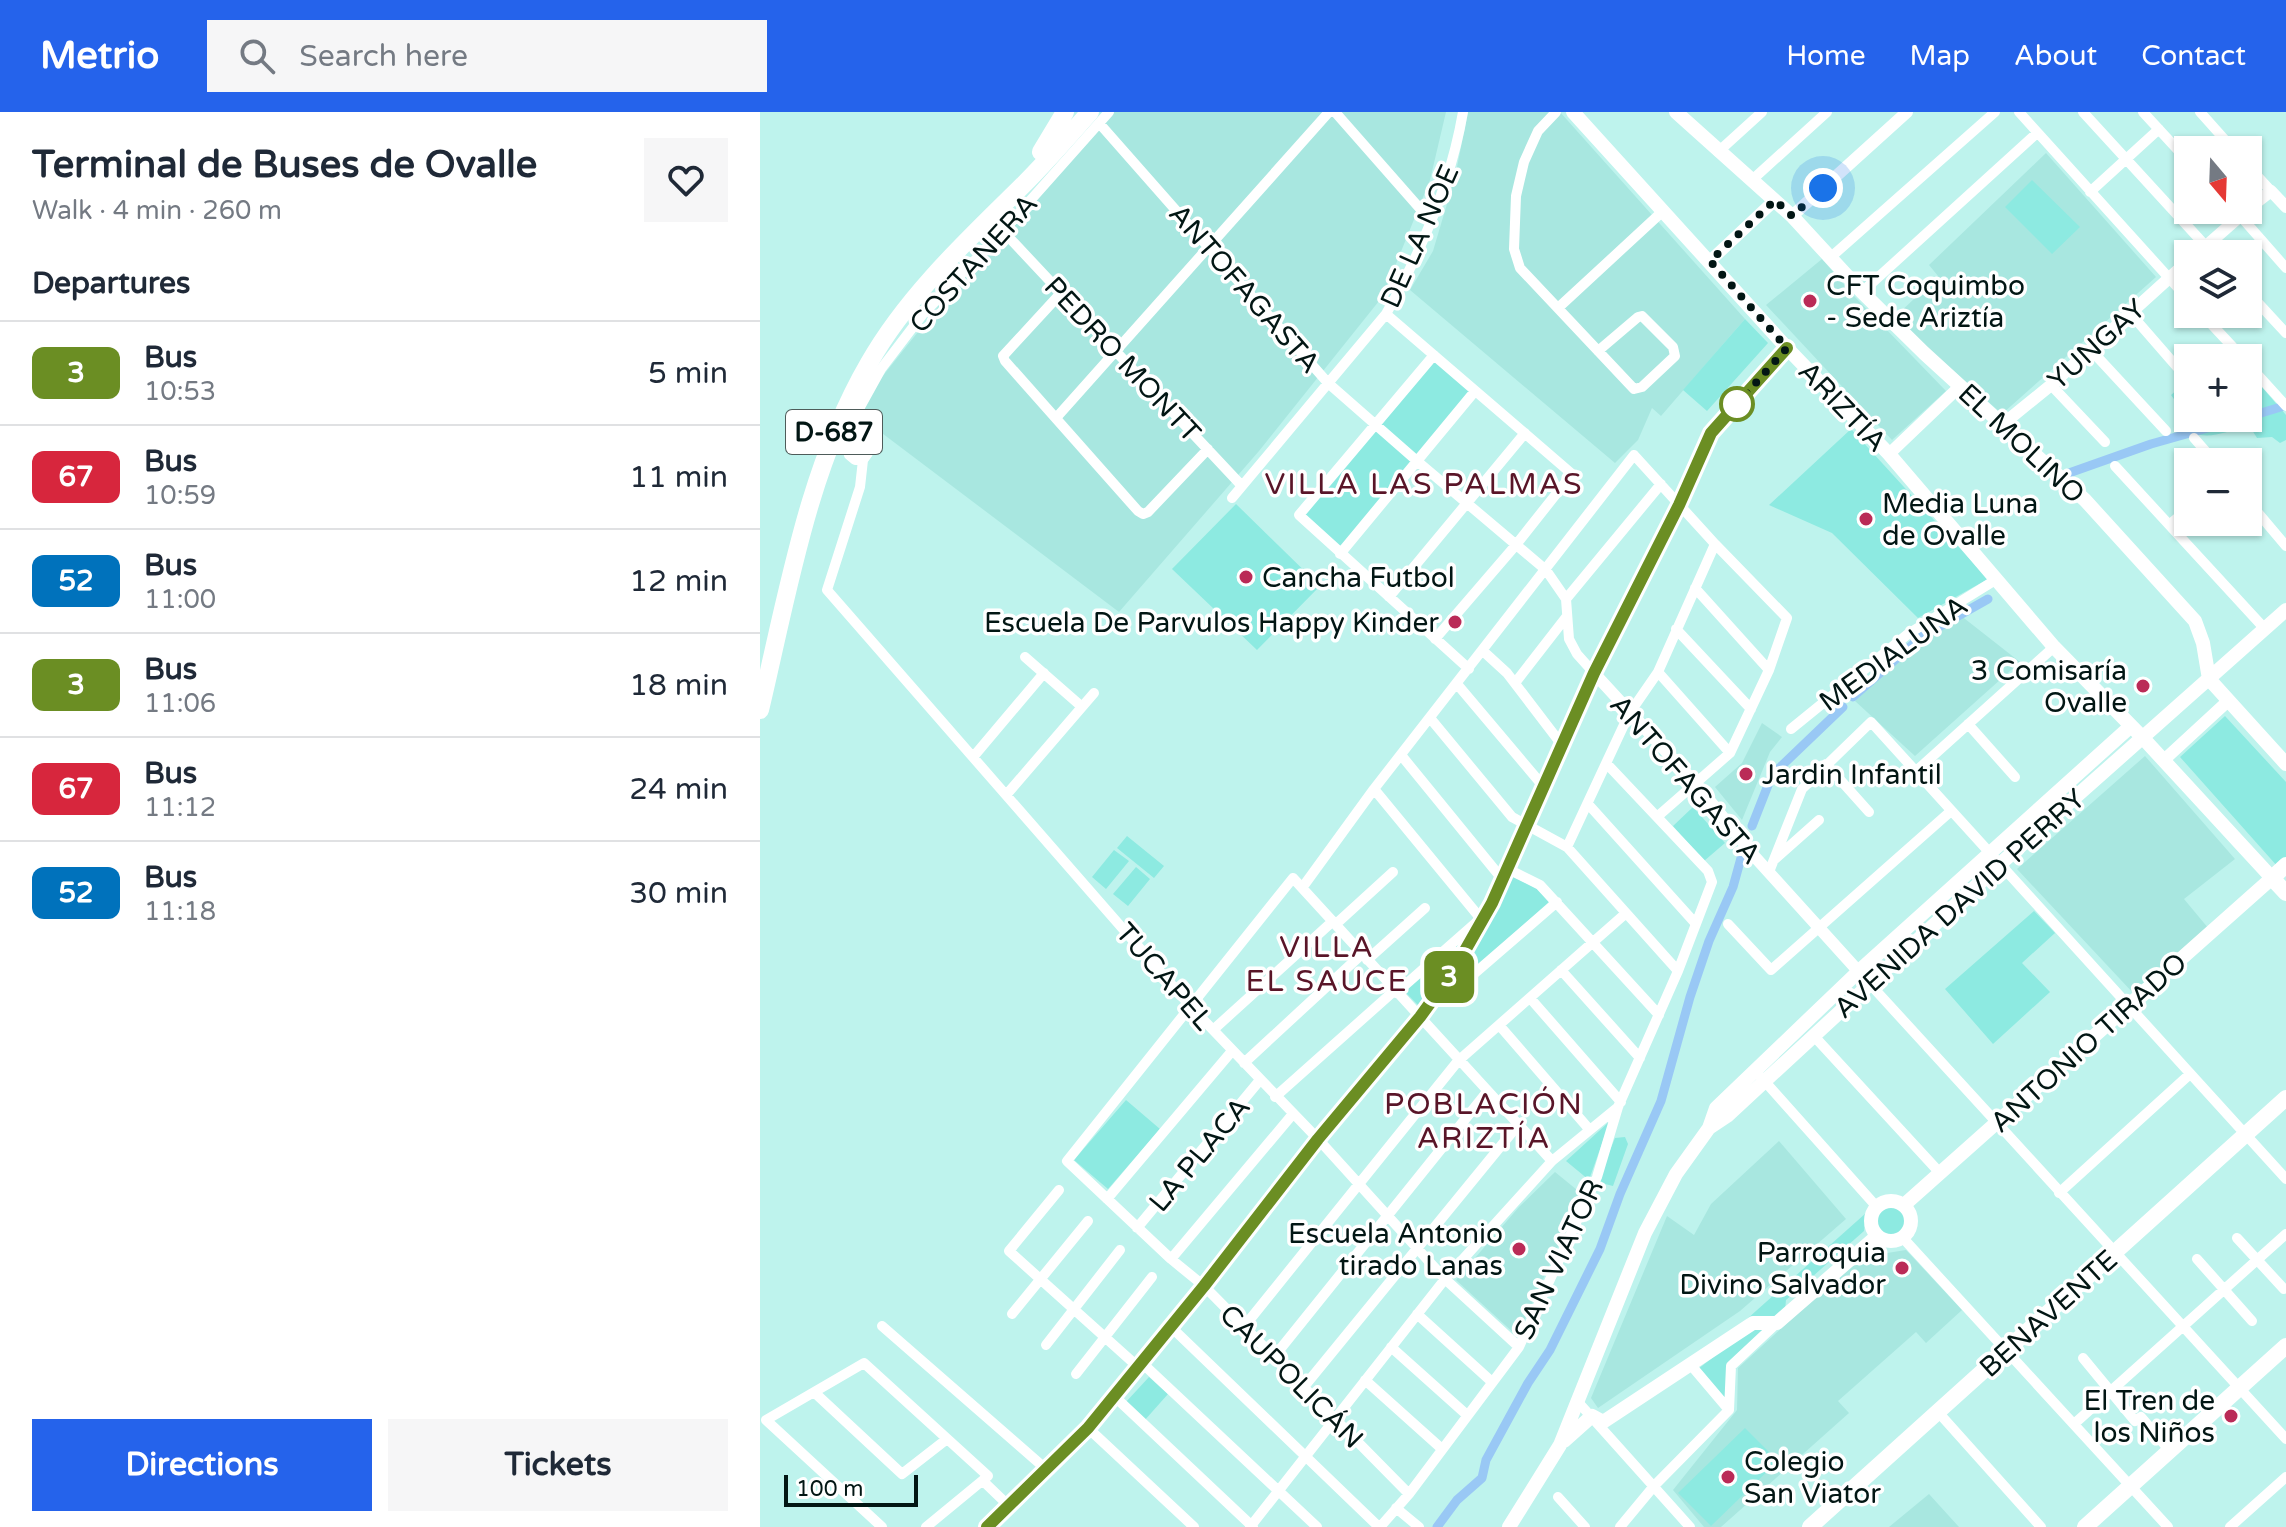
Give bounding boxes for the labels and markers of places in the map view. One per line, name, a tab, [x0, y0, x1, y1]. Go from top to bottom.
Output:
place label: CFT Coquimbo - Sede Ariztía	[1826, 269, 2025, 335]
marker: CFT Coquimbo - Sede Ariztía	[1801, 292, 1819, 310]
unlabelled marker	[1720, 387, 1754, 421]
place label: Media Luna de Ovalle	[1882, 487, 2038, 553]
marker: Media Luna de Ovalle	[1857, 510, 1875, 528]
place label: Cancha Futbol	[1262, 561, 1455, 595]
marker: Cancha Futbol	[1237, 568, 1255, 586]
place label: Escuela De Parvulos Happy Kinder	[984, 606, 1439, 640]
marker: Escuela De Parvulos Happy Kinder	[1446, 613, 1464, 631]
place label: 3 Comisaría Ovalle	[1971, 654, 2127, 720]
marker: 3 Comisaría Ovalle	[2134, 677, 2152, 695]
place label: Jardin Infantil	[1762, 758, 1942, 792]
marker: Jardin Infantil	[1737, 765, 1755, 783]
place label: Escuela Antonio tirado Lanas	[1288, 1217, 1503, 1283]
place label: Parroquia Divino Salvador	[1679, 1236, 1886, 1302]
marker: Escuela Antonio tirado Lanas	[1510, 1240, 1528, 1258]
marker: Parroquia Divino Salvador	[1893, 1259, 1911, 1277]
place label: El Tren de los Niños	[2084, 1384, 2215, 1450]
marker: El Tren de los Niños	[2222, 1407, 2240, 1425]
place label: Colegio San Viator	[1744, 1445, 1881, 1511]
marker: Colegio San Viator	[1719, 1468, 1737, 1486]

